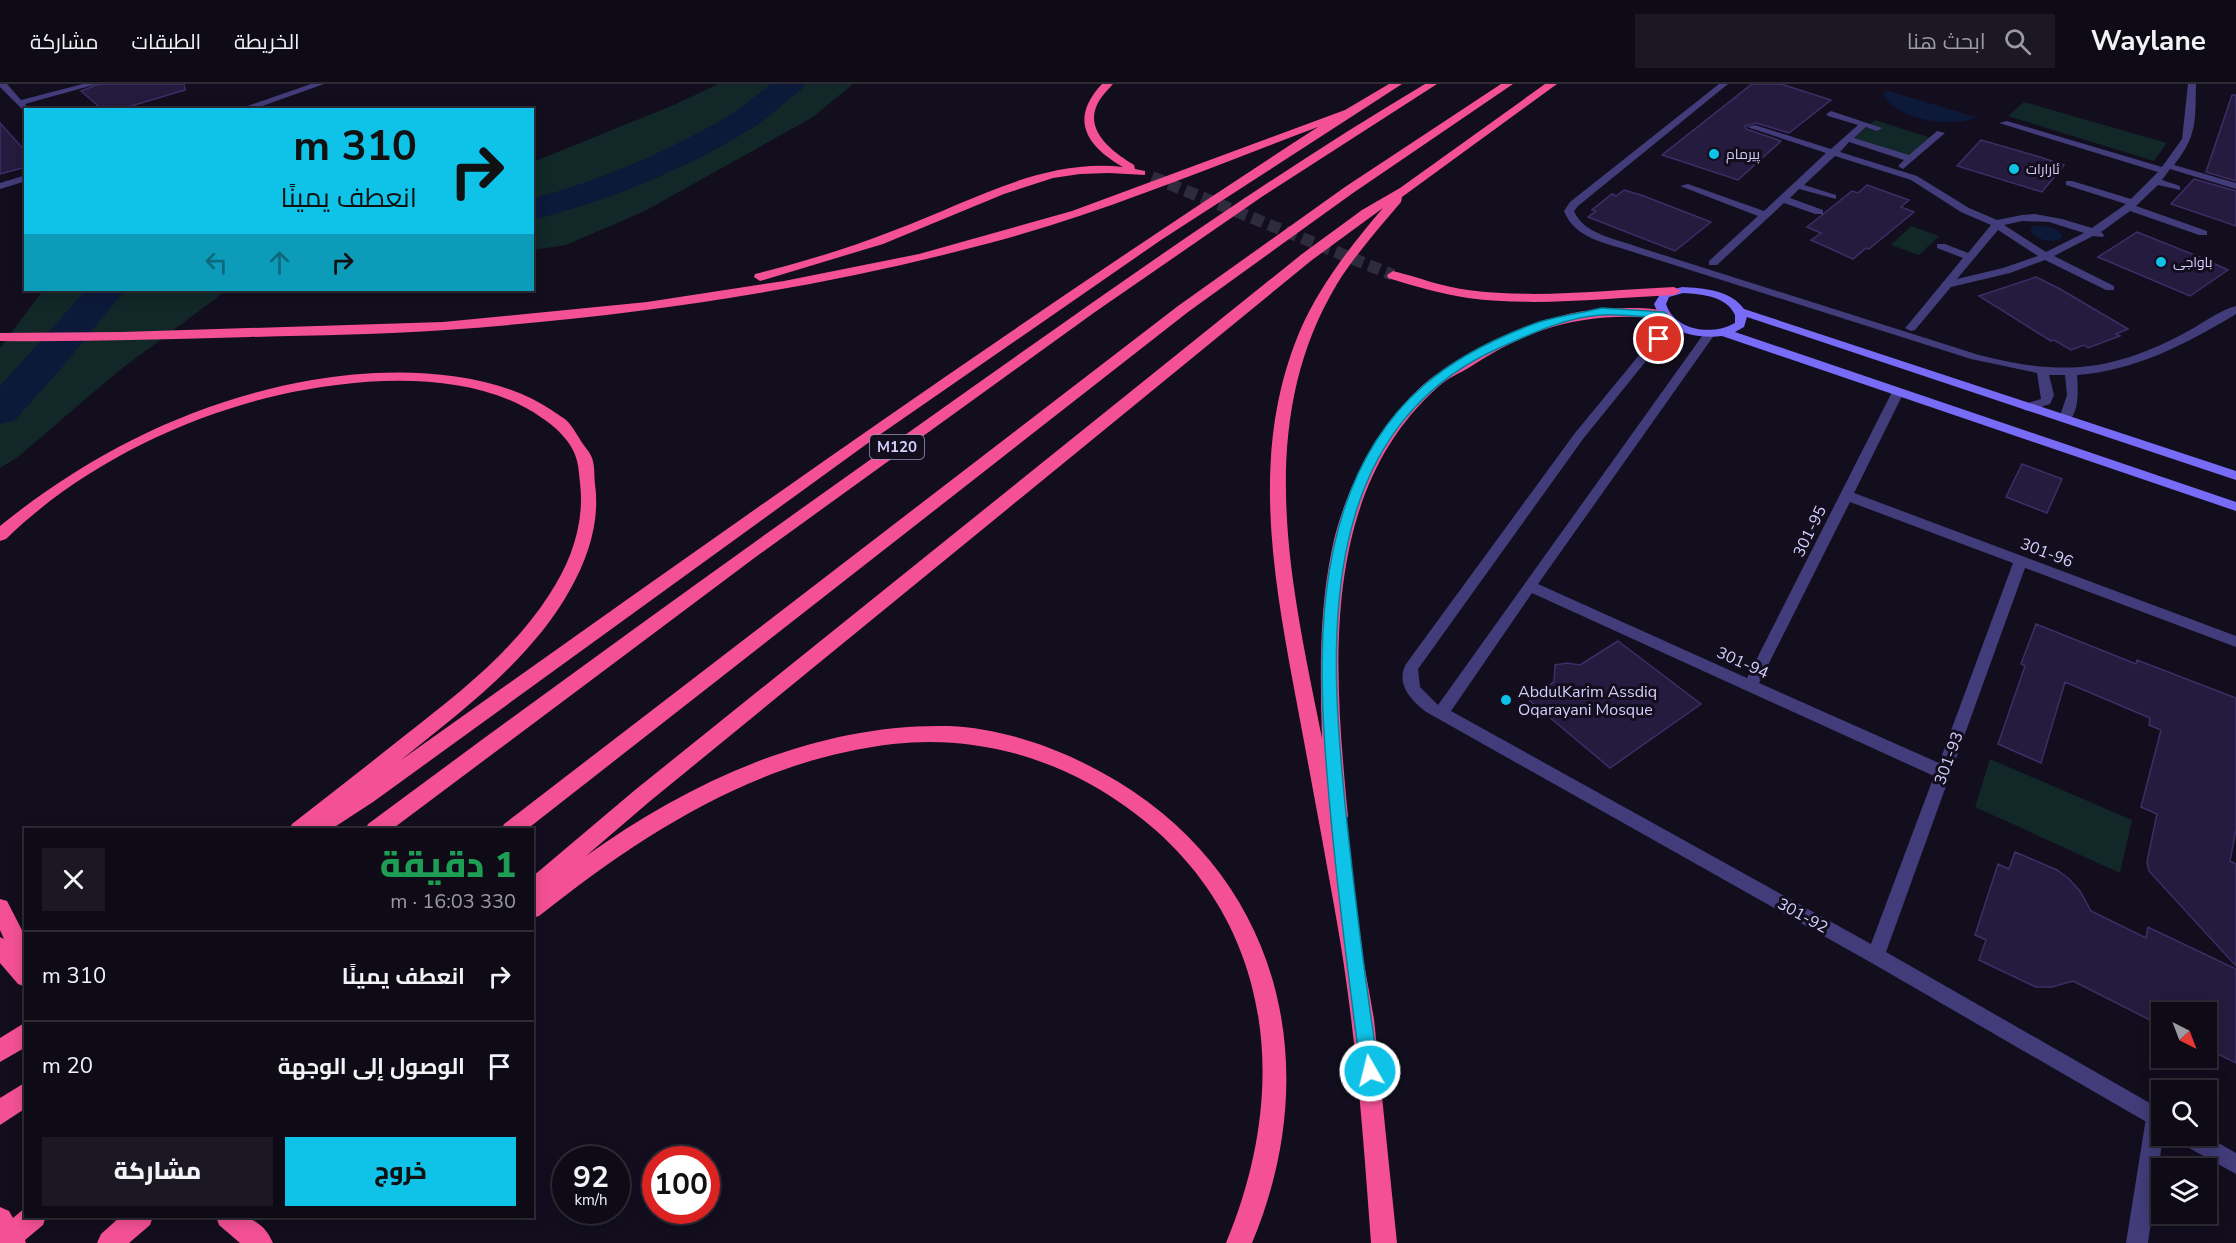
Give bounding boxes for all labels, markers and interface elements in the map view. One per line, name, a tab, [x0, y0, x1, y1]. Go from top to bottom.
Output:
search box	[1635, 14, 2055, 68]
text: Waylane	[2091, 22, 2206, 60]
icon: search	[2001, 25, 2034, 58]
text: ابحث هنا	[1907, 27, 1986, 57]
text: مشاركة	[30, 28, 99, 56]
text: الطبقات	[132, 28, 201, 56]
text: الخريطة	[234, 28, 300, 56]
text: 310 m	[293, 118, 417, 175]
icon: right	[438, 132, 516, 210]
place label: پیرمام	[1726, 145, 1760, 164]
marker: پیرمام	[1707, 147, 1721, 161]
place label: ئارارات	[2026, 160, 2060, 179]
marker: ئارارات	[2007, 162, 2021, 176]
text: انعطف يمينًا	[280, 180, 417, 217]
icon: left	[200, 246, 233, 279]
icon: ahead	[263, 246, 296, 279]
icon: right	[326, 246, 359, 279]
place label: باواجی	[2173, 253, 2212, 272]
marker: باواجی	[2154, 255, 2168, 269]
pin	[1633, 313, 1684, 364]
icon: arrive	[1642, 322, 1675, 355]
road number: M120	[870, 435, 924, 459]
street label: 301-95	[1788, 502, 1832, 561]
street label: 301-96	[2017, 533, 2076, 573]
street label: 301-94	[1713, 642, 1772, 684]
place label: AbdulKarim Assdiq Oqarayani Mosque	[1518, 681, 1657, 721]
marker: AbdulKarim Assdiq Oqarayani Mosque	[1499, 693, 1513, 707]
street label: 301-93	[1929, 729, 1969, 788]
text: 1 دقيقة	[380, 841, 516, 890]
button: close	[42, 848, 105, 911]
text: 330 m · 16:03	[390, 888, 516, 915]
street label: 301-92	[1773, 893, 1832, 939]
icon: right	[483, 960, 516, 993]
text: 310 m	[42, 961, 106, 991]
text: انعطف يمينًا	[342, 962, 465, 992]
north arrow	[2151, 1002, 2217, 1068]
map controls	[2151, 1002, 2217, 1224]
position arrow	[1338, 1039, 1402, 1103]
icon: arrive	[483, 1050, 516, 1083]
text: 20 m	[42, 1051, 93, 1081]
text: الوصول إلى الوجهة	[278, 1052, 465, 1082]
button: search	[2151, 1080, 2217, 1146]
button: مشاركة	[42, 1137, 273, 1206]
button: خروج	[285, 1137, 516, 1206]
speed limit sign: 100	[642, 1146, 720, 1224]
text: 92	[573, 1157, 609, 1198]
button: layers	[2151, 1158, 2217, 1224]
text: km/h	[574, 1190, 608, 1210]

